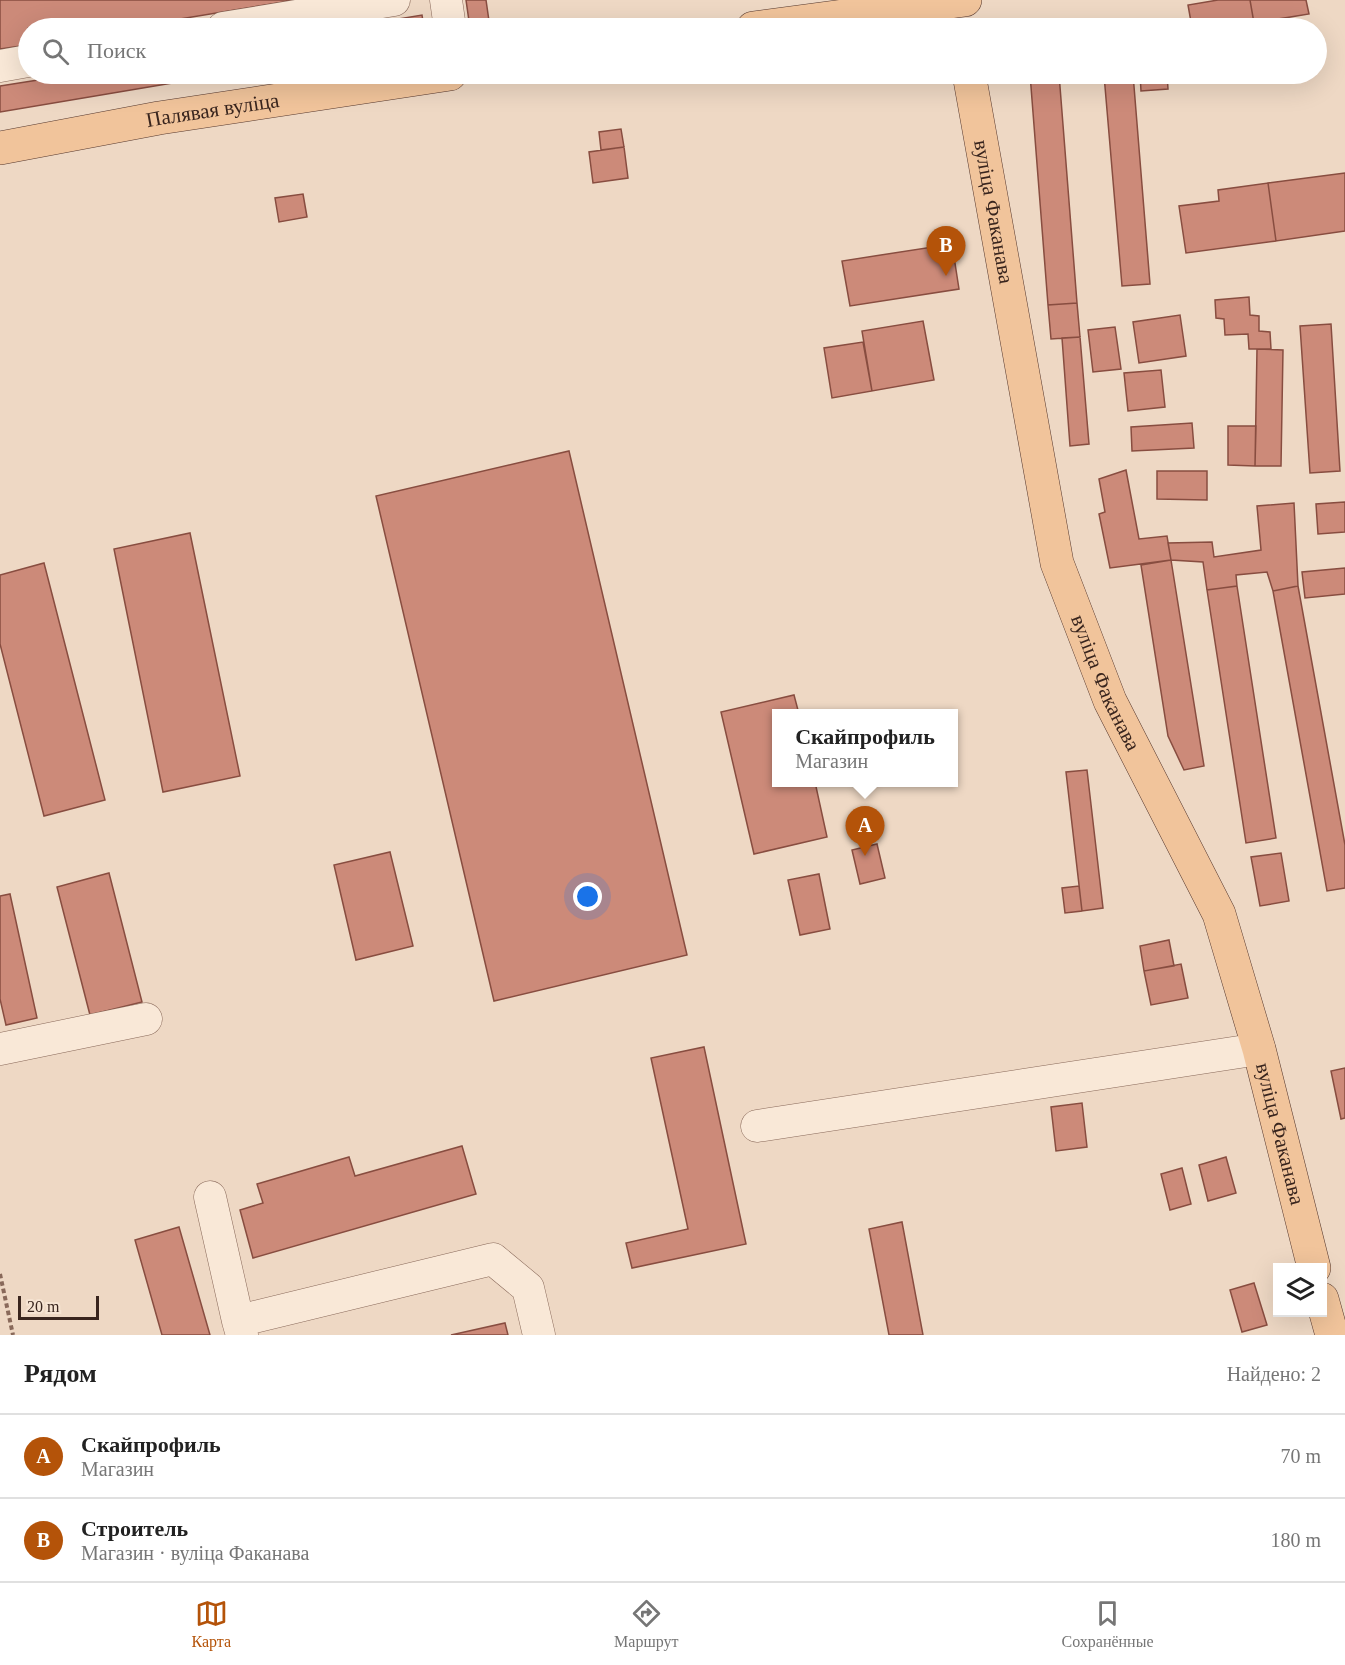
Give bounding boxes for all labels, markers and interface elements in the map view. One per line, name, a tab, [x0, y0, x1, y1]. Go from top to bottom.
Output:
search box	[18, 18, 1327, 84]
icon: search	[39, 35, 72, 68]
text: Поиск	[87, 38, 146, 63]
street label: Палявая вуліца	[144, 88, 281, 132]
street label: вуліца Факанава	[969, 138, 1019, 286]
pin: B	[926, 226, 966, 276]
street label: вуліца Факанава	[1066, 611, 1146, 755]
popup	[772, 709, 958, 787]
text: Скайпрофиль	[795, 724, 935, 749]
text: Магазин	[795, 750, 868, 772]
pin: A	[846, 806, 884, 856]
your location	[573, 882, 602, 911]
street label: вуліца Факанава	[1251, 1060, 1310, 1208]
map controls	[1273, 1263, 1327, 1317]
button: layers	[1273, 1263, 1327, 1317]
scale bar	[18, 1293, 99, 1320]
text: 20 m	[27, 1298, 59, 1315]
text: Рядом	[24, 1359, 97, 1388]
text: Найдено: 2	[1227, 1363, 1321, 1385]
text: Скайпрофиль	[81, 1432, 221, 1457]
text: A	[36, 1445, 51, 1467]
text: 70 m	[1280, 1445, 1321, 1467]
text: Магазин	[81, 1458, 154, 1480]
text: Строитель	[81, 1516, 188, 1541]
text: B	[37, 1529, 50, 1551]
text: 180 m	[1270, 1529, 1321, 1551]
text: Магазин · вуліца Факанава	[81, 1542, 309, 1564]
tab: Карта	[191, 1597, 231, 1651]
tab: Маршрут	[614, 1597, 679, 1651]
tab: Сохранённые	[1062, 1597, 1154, 1651]

